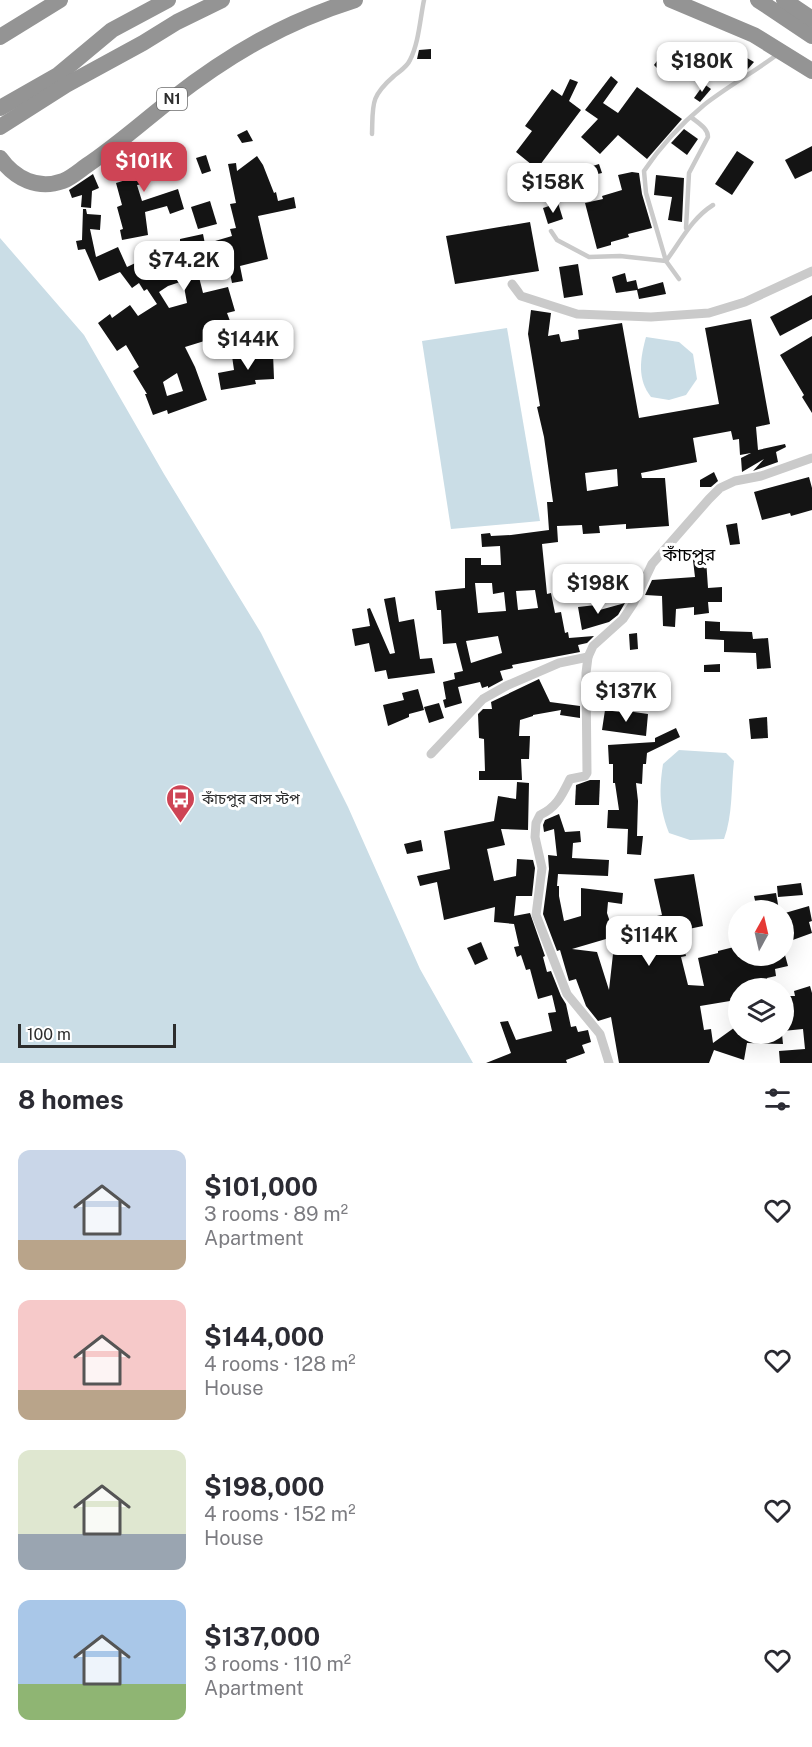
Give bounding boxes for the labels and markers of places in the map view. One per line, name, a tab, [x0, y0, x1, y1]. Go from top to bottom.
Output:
pin: $180K	[660, 42, 744, 93]
pin: $101K	[102, 142, 186, 193]
pin: $158K	[511, 163, 595, 214]
pin: $74.2K	[135, 241, 233, 292]
pin: $144K	[206, 320, 290, 371]
pin: $198K	[556, 564, 640, 615]
pin: $137K	[584, 672, 668, 723]
bus stop icon: কাঁচপুর বাস স্টপ	[165, 782, 197, 824]
place label: কাঁচপুর বাস স্টপ	[201, 790, 300, 808]
pin: $114K	[607, 916, 691, 967]

